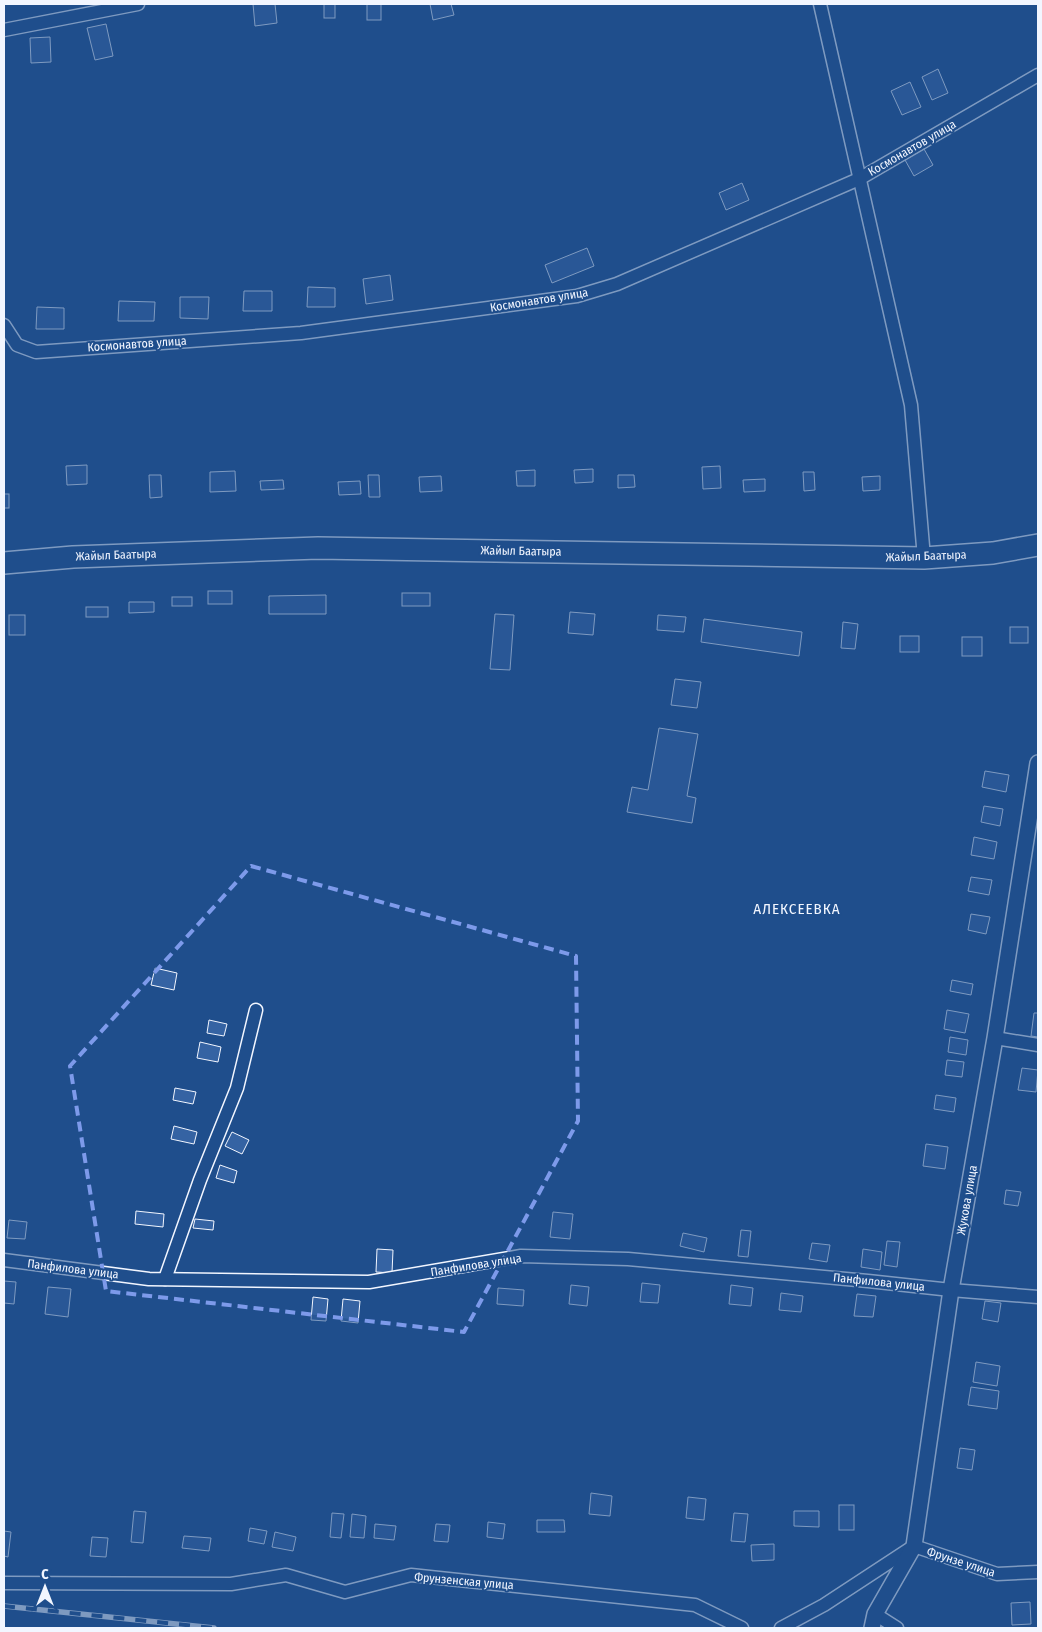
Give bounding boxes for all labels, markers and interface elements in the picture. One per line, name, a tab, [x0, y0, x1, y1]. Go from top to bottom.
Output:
street label: Космонавтов улица	[866, 117, 959, 179]
street label: Космонавтов улица	[489, 285, 589, 315]
street label: Космонавтов улица	[87, 334, 187, 354]
street label: Жайыл Баатыра	[480, 543, 562, 559]
street label: Жайыл Баатыра	[75, 547, 157, 563]
street label: Жайыл Баатыра	[885, 548, 967, 564]
district label: АЛЕКСЕЕВКА	[753, 900, 841, 918]
street label: Жукова улица	[954, 1164, 980, 1236]
street label: Панфилова улица	[430, 1251, 523, 1279]
street label: Панфилова улица	[27, 1256, 120, 1282]
street label: Панфилова улица	[833, 1270, 926, 1294]
street label: Фрунзе улица	[925, 1544, 997, 1580]
north arrow	[20, 1562, 70, 1612]
text: С	[41, 1566, 49, 1583]
street label: Фрунзенская улица	[414, 1570, 514, 1592]

